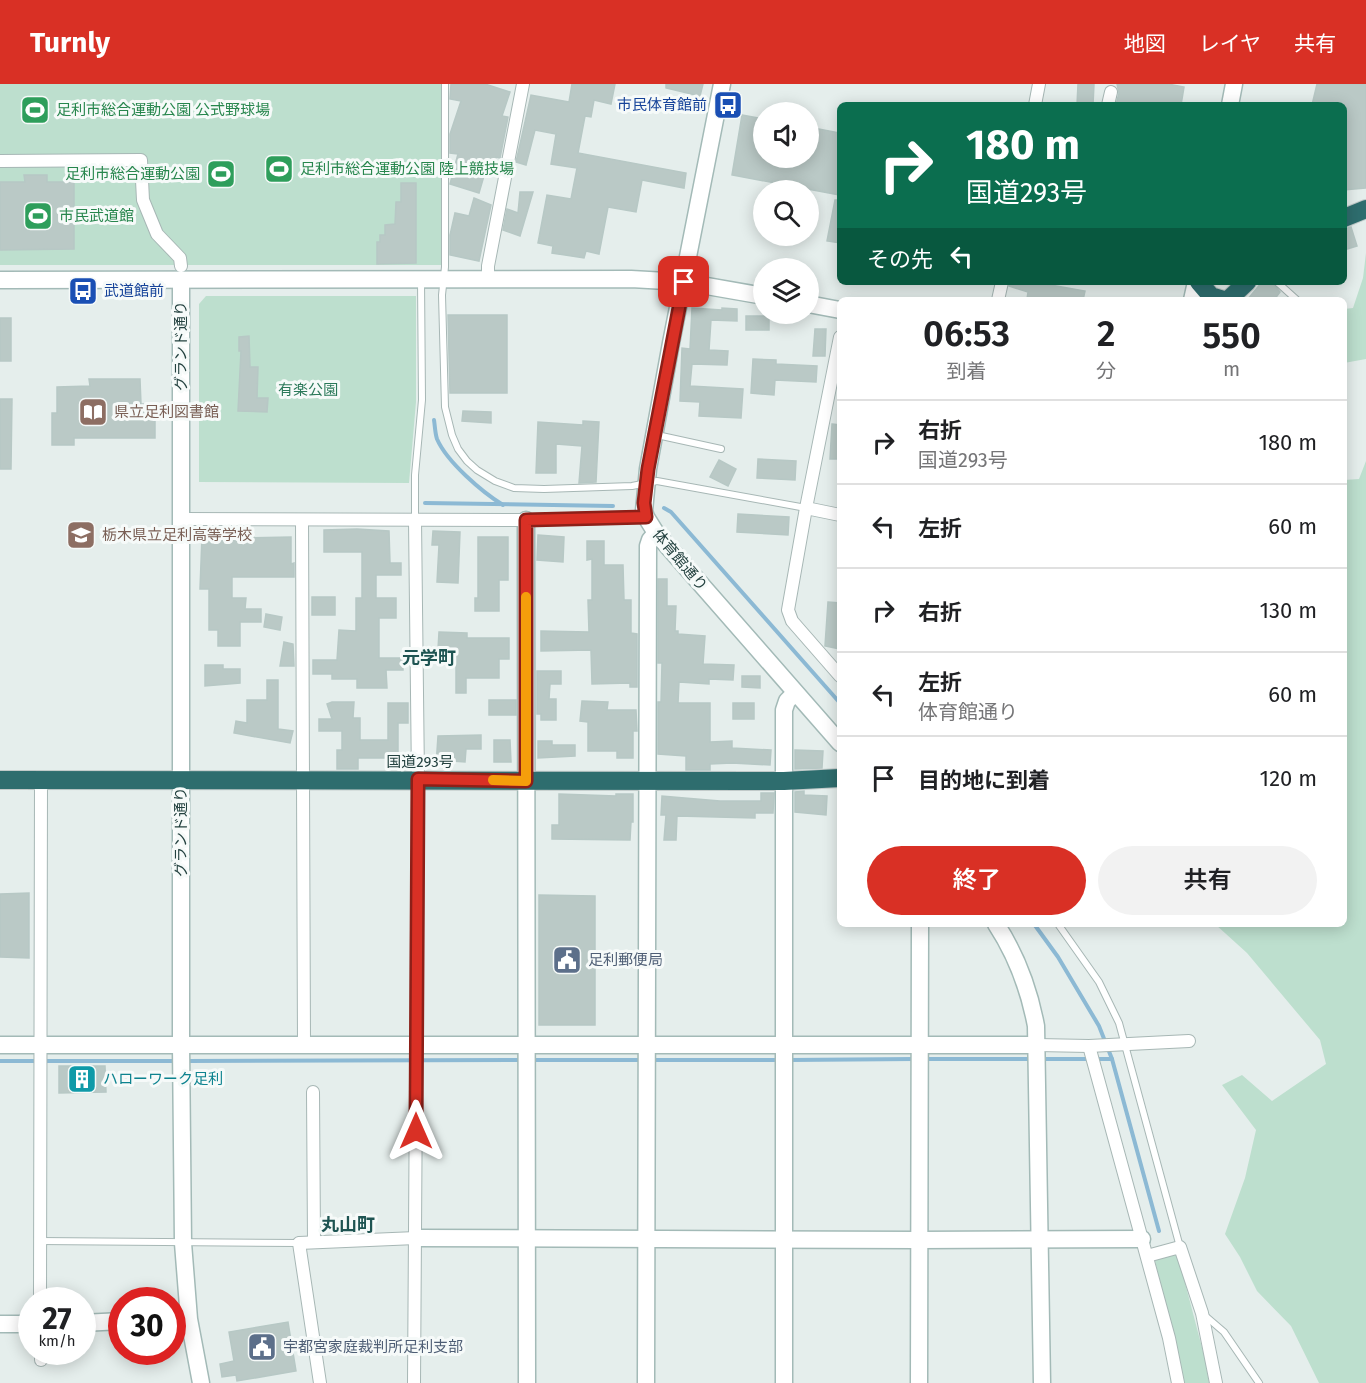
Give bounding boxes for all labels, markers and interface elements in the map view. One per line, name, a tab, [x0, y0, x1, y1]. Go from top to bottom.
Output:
text: Turnly	[30, 26, 110, 59]
text: 地図	[1124, 31, 1166, 57]
text: レイヤ	[1199, 31, 1261, 57]
text: 共有	[1294, 31, 1336, 57]
bus stop icon: 市民体育館前	[712, 89, 744, 121]
sports icon: 足利市総合運動公園 公式野球場	[19, 94, 51, 126]
place label: 市民体育館前	[617, 96, 707, 114]
place label: 足利市総合運動公園 公式野球場	[56, 101, 270, 119]
map controls	[753, 102, 819, 324]
button: sound	[753, 102, 819, 168]
text: 180 m	[966, 120, 1080, 170]
icon: right	[867, 126, 945, 204]
sports icon: 足利市総合運動公園 陸上競技場	[263, 153, 295, 185]
sports icon: 足利市総合運動公園	[205, 158, 237, 190]
place label: 足利市総合運動公園 陸上競技場	[300, 160, 514, 178]
place label: 足利市総合運動公園	[65, 165, 200, 183]
text: 国道293号	[966, 177, 1087, 209]
button: search	[753, 180, 819, 246]
sports icon: 市民武道館	[22, 200, 54, 232]
place label: 市民武道館	[59, 207, 134, 225]
icon: left	[945, 240, 978, 273]
text: その先	[867, 246, 933, 273]
pin	[658, 256, 709, 307]
button: layers	[753, 258, 819, 324]
icon: arrive	[667, 265, 700, 298]
bus stop icon: 武道館前	[67, 275, 99, 307]
place label: 武道館前	[104, 282, 164, 300]
street label: グランド通り	[172, 301, 190, 391]
text: 06:53	[923, 312, 1010, 356]
text: 2	[1097, 312, 1115, 356]
text: 550	[1202, 314, 1261, 358]
text: m	[1223, 357, 1240, 381]
text: 到着	[947, 359, 987, 383]
text: 分	[1096, 359, 1116, 383]
park label: 有楽公園	[278, 381, 338, 399]
library icon: 県立足利図書館	[77, 396, 109, 428]
place label: 県立足利図書館	[114, 403, 219, 421]
text: 右折	[918, 417, 962, 444]
icon: right	[867, 426, 900, 459]
text: 180 m	[1258, 429, 1317, 456]
text: 国道293号	[918, 448, 1008, 472]
icon: left	[867, 510, 900, 543]
text: 60 m	[1268, 513, 1317, 540]
text: 左折	[918, 515, 962, 542]
school or university icon: 栃木県立足利高等学校	[65, 519, 97, 551]
street label: 体育館通り	[649, 525, 711, 595]
place label: 栃木県立足利高等学校	[102, 526, 252, 544]
icon: right	[867, 594, 900, 627]
text: 130 m	[1260, 597, 1317, 624]
text: 右折	[918, 599, 962, 626]
district label: 元学町	[402, 647, 456, 669]
text: 左折	[918, 669, 962, 696]
icon: left	[867, 678, 900, 711]
text: 60 m	[1268, 681, 1317, 708]
text: 体育館通り	[918, 700, 1018, 724]
street label: 国道293号	[386, 753, 454, 771]
icon: arrive	[867, 762, 900, 795]
text: 120 m	[1260, 765, 1317, 792]
text: 目的地に到着	[918, 767, 1050, 794]
street label: グランド通り	[172, 787, 190, 877]
button: 終了	[867, 846, 1086, 915]
button: 共有	[1098, 846, 1317, 915]
public building icon: 足利郵便局	[551, 944, 583, 976]
place label: 足利郵便局	[588, 951, 663, 969]
building icon: ハローワーク足利	[66, 1063, 98, 1095]
place label: ハローワーク足利	[103, 1070, 223, 1088]
position arrow	[384, 1099, 448, 1163]
district label: 丸山町	[321, 1214, 375, 1236]
speed limit sign: 30	[108, 1287, 186, 1365]
text: 27	[42, 1301, 72, 1337]
public building icon: 宇都宮家庭裁判所足利支部	[246, 1331, 278, 1363]
text: km/h	[38, 1332, 76, 1350]
place label: 宇都宮家庭裁判所足利支部	[283, 1338, 463, 1356]

